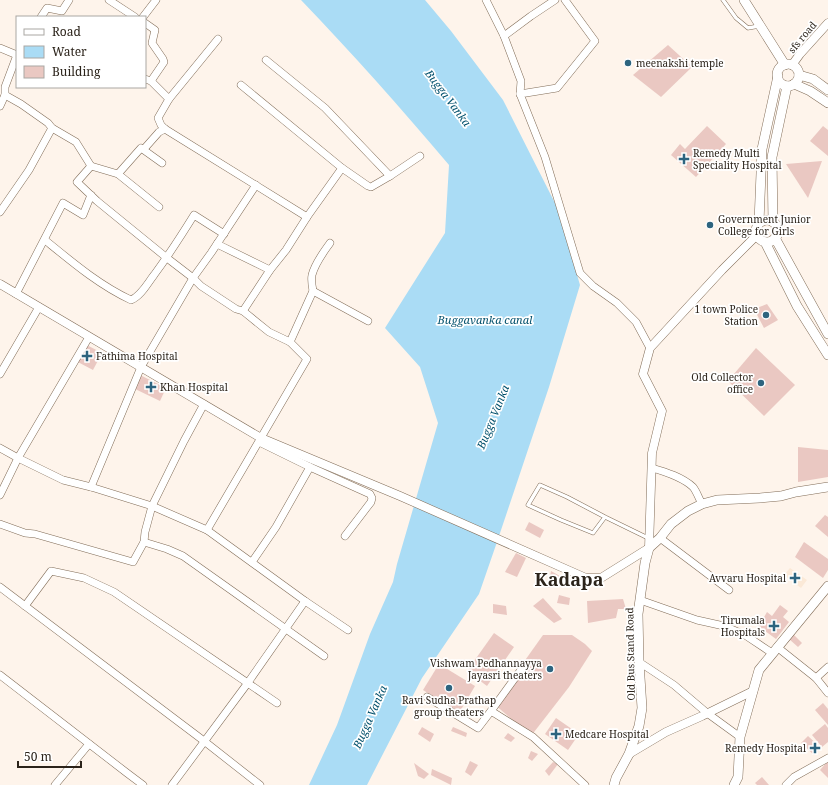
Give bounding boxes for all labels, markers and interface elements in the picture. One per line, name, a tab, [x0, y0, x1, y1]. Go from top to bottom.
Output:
legend	[16, 16, 146, 88]
street label: sfs road	[785, 18, 819, 56]
text: Road	[52, 23, 82, 40]
text: Water	[52, 43, 87, 60]
place label: meenakshi temple	[636, 56, 724, 70]
marker: meenakshi temple	[623, 58, 633, 68]
text: Building	[52, 63, 101, 80]
water label: Bugga Vanka	[421, 65, 475, 130]
place label: Remedy Multi Speciality Hospital	[693, 146, 782, 172]
marker: Remedy Multi Speciality Hospital	[678, 153, 690, 165]
place label: Government Junior College for Girls	[718, 212, 811, 238]
marker: Government Junior College for Girls	[705, 220, 715, 230]
place label: 1 town Police Station	[694, 302, 759, 328]
marker: 1 town Police Station	[761, 310, 771, 320]
water label: Buggavanka canal	[437, 312, 533, 327]
place label: Fathima Hospital	[96, 349, 178, 363]
marker: Fathima Hospital	[81, 350, 93, 362]
place label: Old Collector office	[691, 370, 753, 396]
marker: Old Collector office	[756, 378, 766, 388]
place label: Khan Hospital	[160, 380, 228, 394]
marker: Khan Hospital	[145, 381, 157, 393]
water label: Bugga Vanka	[473, 382, 512, 452]
district label: Kadapa	[535, 567, 604, 591]
place label: Avvaru Hospital	[709, 571, 786, 585]
marker: Avvaru Hospital	[789, 572, 801, 584]
street label: Old Bus Stand Road	[622, 607, 638, 701]
place label: Tirumala Hospitals	[721, 613, 765, 639]
marker: Tirumala Hospitals	[768, 620, 780, 632]
place label: Vishwam Pedhannayya Jayasri theaters	[430, 656, 542, 682]
marker: Vishwam Pedhannayya Jayasri theaters	[545, 664, 555, 674]
water label: Bugga Vanka	[349, 682, 390, 752]
marker: Ravi Sudha Prathap group theaters	[444, 683, 454, 693]
place label: Ravi Sudha Prathap group theaters	[402, 693, 496, 719]
place label: Medcare Hospital	[565, 727, 649, 741]
marker: Medcare Hospital	[550, 728, 562, 740]
place label: Remedy Hospital	[725, 741, 806, 755]
marker: Remedy Hospital	[809, 742, 821, 754]
scale bar	[18, 743, 81, 769]
text: 50 m	[24, 748, 52, 765]

